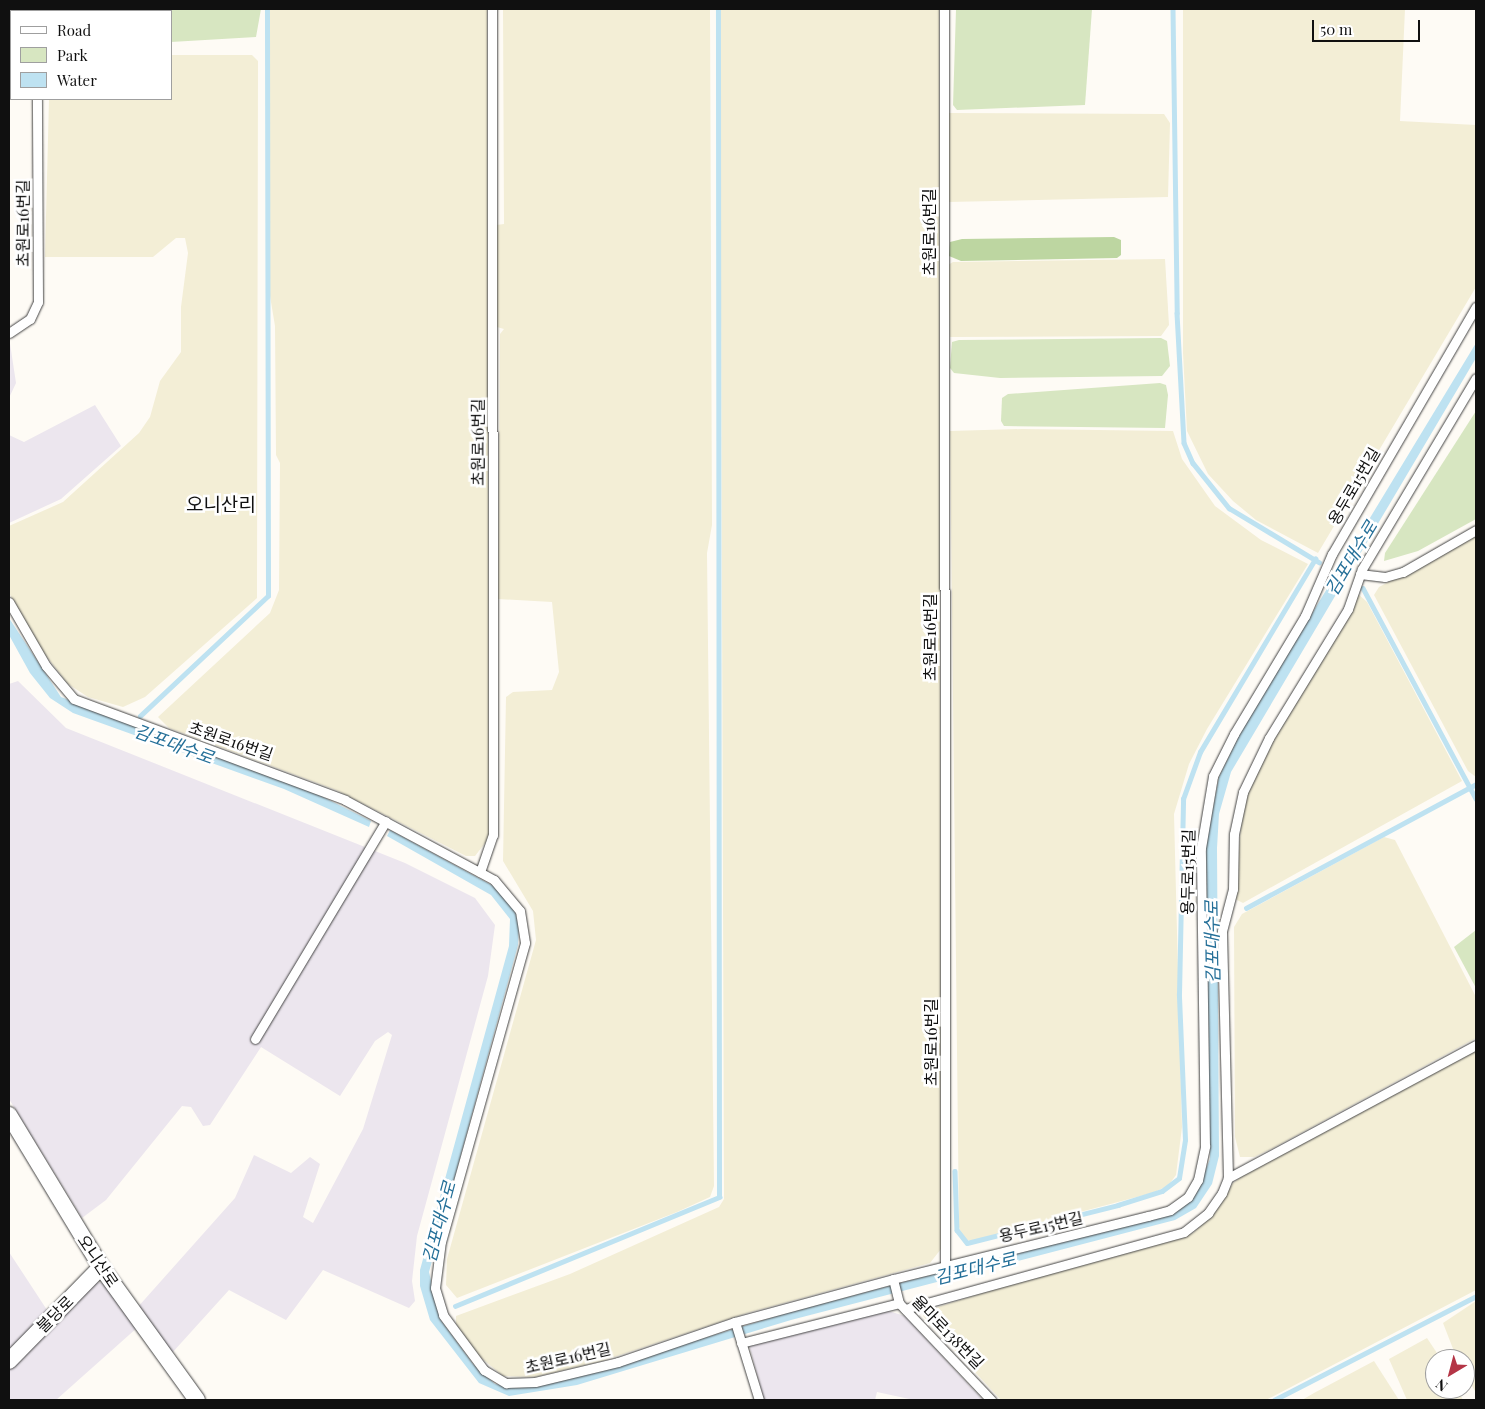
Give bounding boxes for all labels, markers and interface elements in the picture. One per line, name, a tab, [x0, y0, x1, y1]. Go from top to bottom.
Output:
legend	[10, 10, 172, 100]
scale bar	[1315, 10, 1422, 42]
text: 50 m	[1320, 19, 1352, 39]
text: Road	[57, 20, 91, 40]
text: Park	[57, 45, 88, 65]
text: Water	[57, 70, 97, 90]
street label: 초원로16번길	[13, 179, 33, 267]
street label: 초원로16번길	[919, 188, 939, 276]
street label: 초원로16번길	[468, 398, 488, 486]
street label: 용두로15번길	[1324, 444, 1384, 528]
district label: 오니산리	[186, 493, 256, 515]
water label: 김포대수로	[1320, 517, 1382, 599]
street label: 초원로16번길	[920, 593, 940, 681]
street label: 초원로16번길	[186, 718, 276, 764]
water label: 김포대수로	[131, 720, 217, 768]
street label: 용두로15번길	[1178, 829, 1198, 915]
water label: 김포대수로	[1200, 900, 1224, 984]
street label: 초원로16번길	[921, 998, 941, 1086]
water label: 김포대수로	[418, 1179, 460, 1265]
street label: 용두로15번길	[997, 1208, 1085, 1246]
street label: 오니산로	[74, 1231, 122, 1291]
water label: 김포대수로	[932, 1248, 1018, 1288]
street label: 율마로138번길	[908, 1291, 988, 1373]
street label: 불당로	[33, 1292, 77, 1336]
street label: 초원로16번길	[523, 1339, 613, 1377]
north arrow	[1425, 1349, 1475, 1399]
text: N	[1432, 1375, 1451, 1396]

